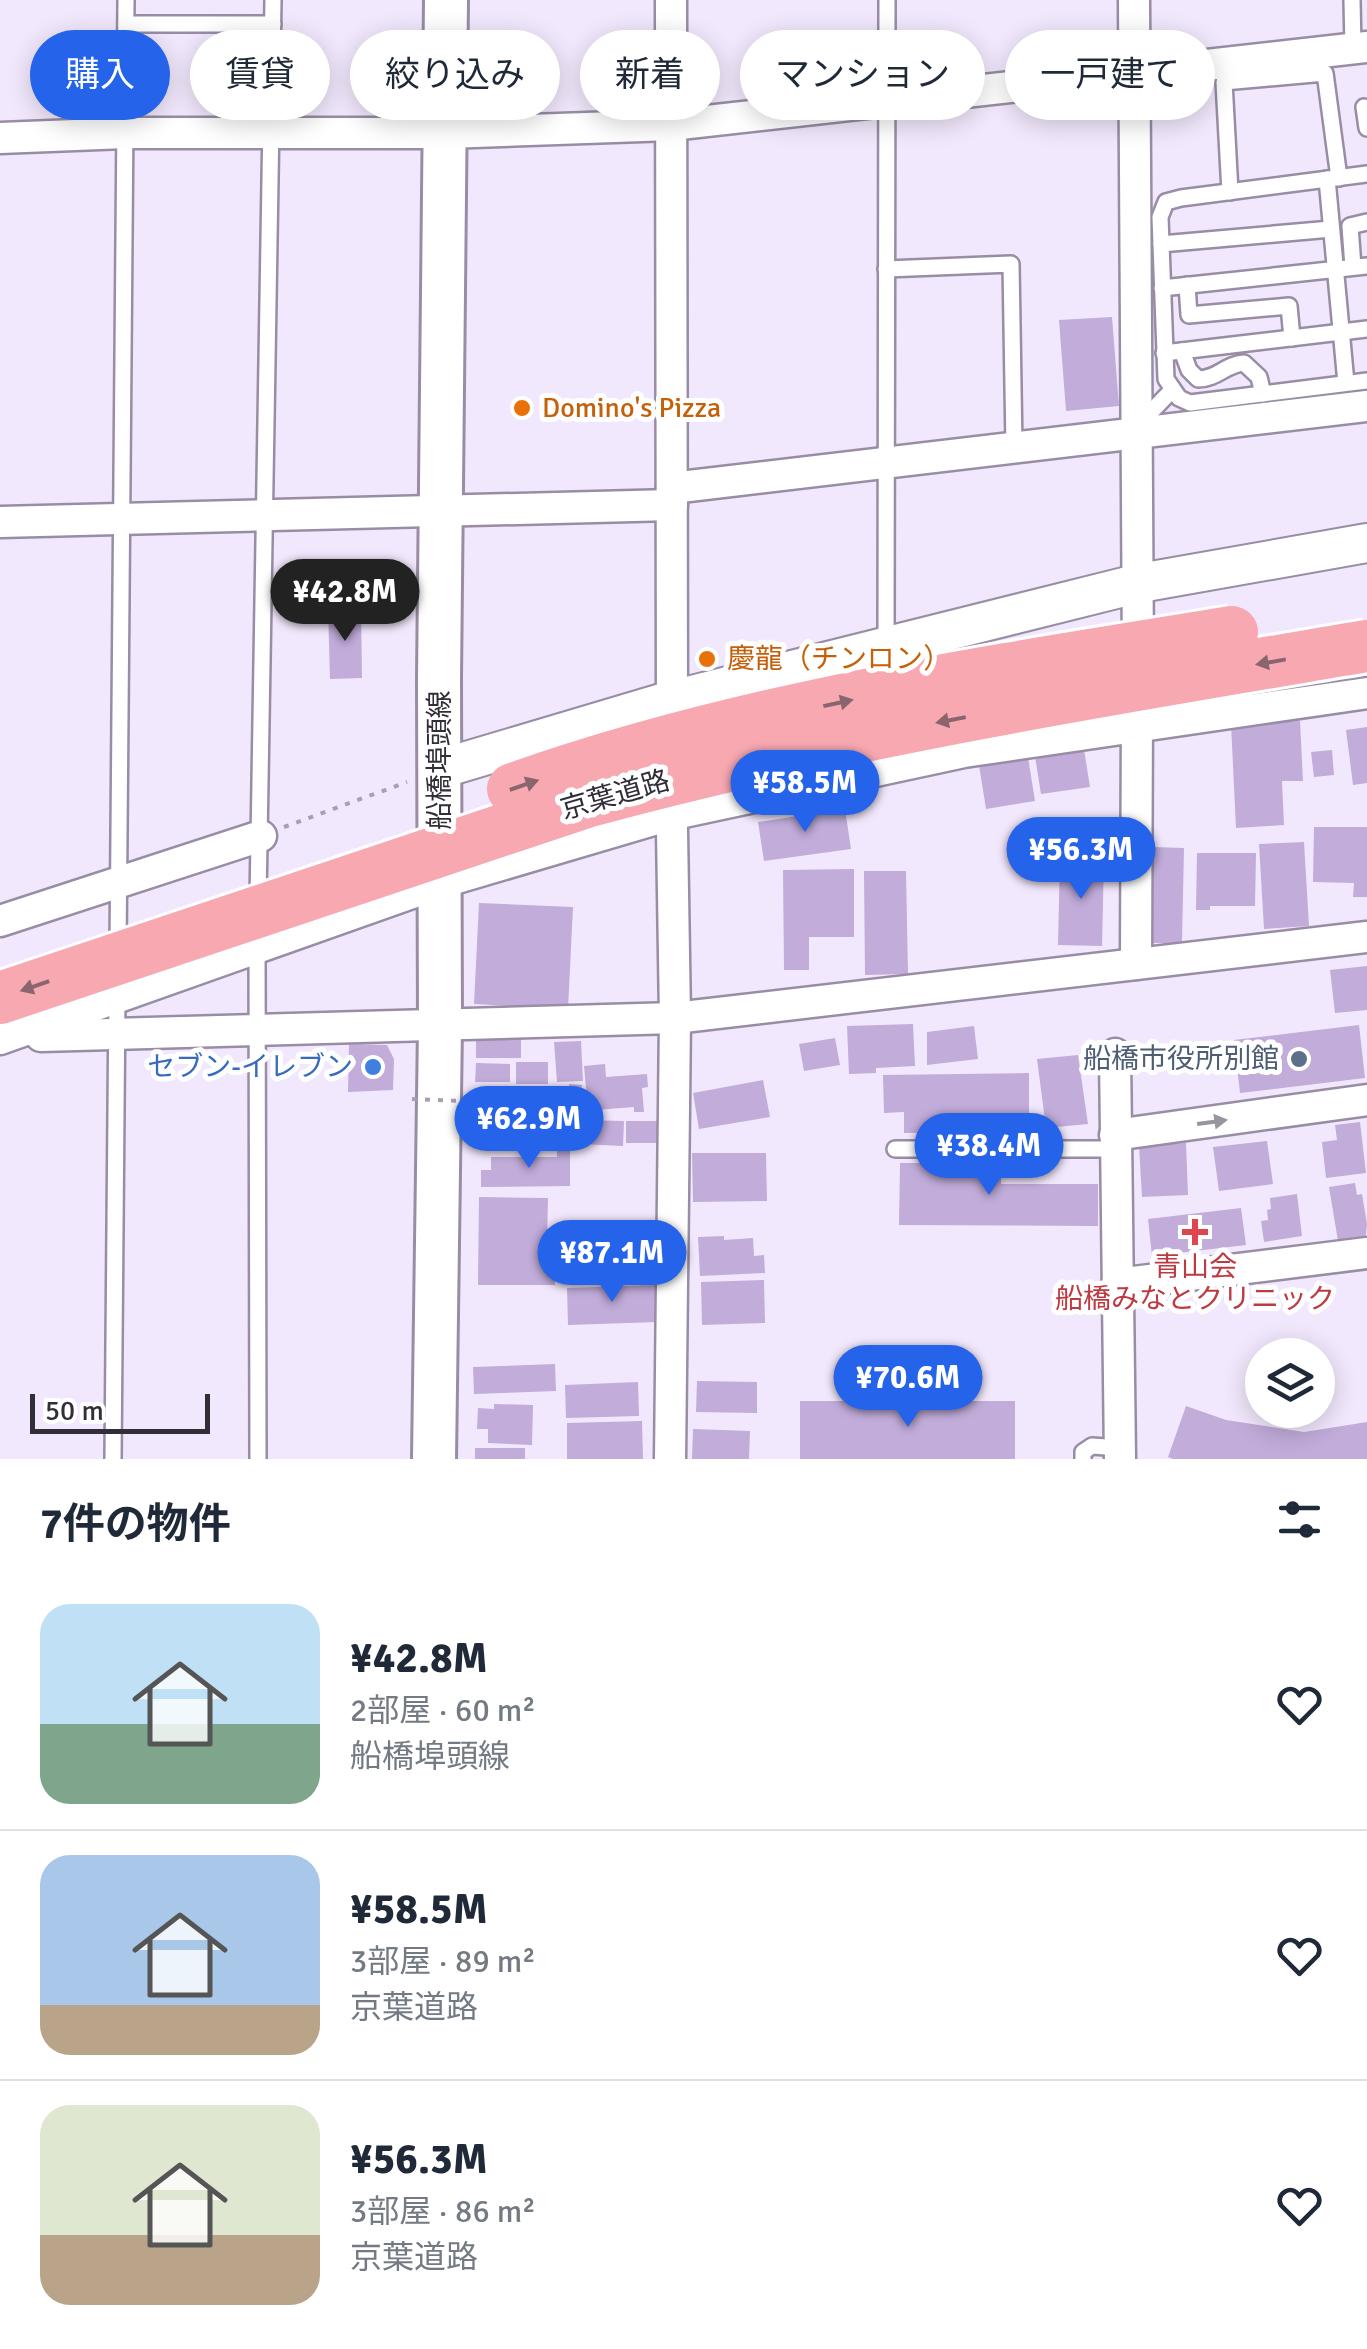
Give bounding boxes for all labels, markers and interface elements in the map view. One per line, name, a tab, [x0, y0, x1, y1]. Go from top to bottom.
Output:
chip: 購入	[30, 30, 170, 120]
chip: 賃貸	[190, 30, 330, 120]
chip: 絞り込み	[350, 30, 560, 120]
chip: 新着	[580, 30, 720, 120]
chip: マンション	[740, 30, 985, 120]
chip: 一戸建て	[1005, 30, 1215, 120]
place label: Domino's Pizza	[542, 391, 721, 425]
marker: Domino's Pizza	[511, 397, 533, 419]
pin: ¥42.8M	[264, 559, 426, 644]
text: ¥42.8M	[293, 572, 397, 611]
place label: 慶龍（チンロン）	[727, 642, 951, 676]
marker: 慶龍（チンロン）	[696, 648, 718, 670]
one-way arrow	[1255, 655, 1286, 670]
street label: 船橋埠頭線	[423, 690, 457, 830]
one-way arrow	[823, 695, 854, 710]
one-way arrow	[935, 713, 966, 728]
pin: ¥58.5M	[724, 750, 886, 835]
street label: 京葉道路	[556, 763, 674, 827]
text: ¥58.5M	[753, 763, 857, 802]
one-way arrow	[509, 777, 539, 792]
pin: ¥56.3M	[1000, 817, 1162, 902]
text: ¥56.3M	[1029, 830, 1133, 869]
one-way arrow	[20, 979, 50, 994]
place label: 船橋市役所別館	[1083, 1042, 1279, 1076]
marker: 船橋市役所別館	[1288, 1048, 1310, 1070]
place label: セブン-イレブン	[147, 1050, 353, 1084]
marker: セブン-イレブン	[362, 1056, 384, 1078]
pin: ¥62.9M	[448, 1086, 610, 1171]
text: ¥62.9M	[477, 1099, 581, 1138]
pin: ¥38.4M	[908, 1113, 1070, 1198]
one-way arrow	[1197, 1114, 1228, 1130]
text: ¥38.4M	[937, 1126, 1041, 1165]
marker: 青山会 船橋みなとクリニック	[1182, 1219, 1208, 1245]
pin: ¥87.1M	[531, 1220, 693, 1305]
text: ¥87.1M	[560, 1233, 664, 1272]
place label: 青山会 船橋みなとクリニック	[1055, 1250, 1335, 1316]
map controls	[1245, 1338, 1335, 1428]
button: layers	[1245, 1338, 1335, 1428]
pin: ¥70.6M	[827, 1345, 989, 1430]
text: ¥70.6M	[856, 1358, 960, 1397]
scale bar	[30, 1389, 210, 1434]
text: 50 m	[45, 1394, 104, 1428]
icon: filters	[1272, 1492, 1327, 1547]
text: 7件の物件	[40, 1499, 231, 1550]
text: ¥42.8M	[350, 1633, 488, 1684]
icon: home	[120, 1644, 240, 1764]
icon: heart	[1272, 1677, 1327, 1732]
text: 2部屋 · 60 m²	[350, 1691, 536, 1730]
text: 船橋埠頭線	[350, 1737, 510, 1776]
text: ¥58.5M	[350, 1884, 488, 1935]
icon: home	[120, 1895, 240, 2015]
icon: heart	[1272, 1928, 1327, 1983]
text: 3部屋 · 89 m²	[350, 1942, 536, 1981]
text: 京葉道路	[350, 1988, 478, 2027]
text: ¥56.3M	[350, 2134, 488, 2185]
icon: home	[120, 2145, 240, 2265]
icon: heart	[1272, 2178, 1327, 2233]
text: 3部屋 · 86 m²	[350, 2192, 536, 2231]
text: 京葉道路	[350, 2238, 478, 2277]

